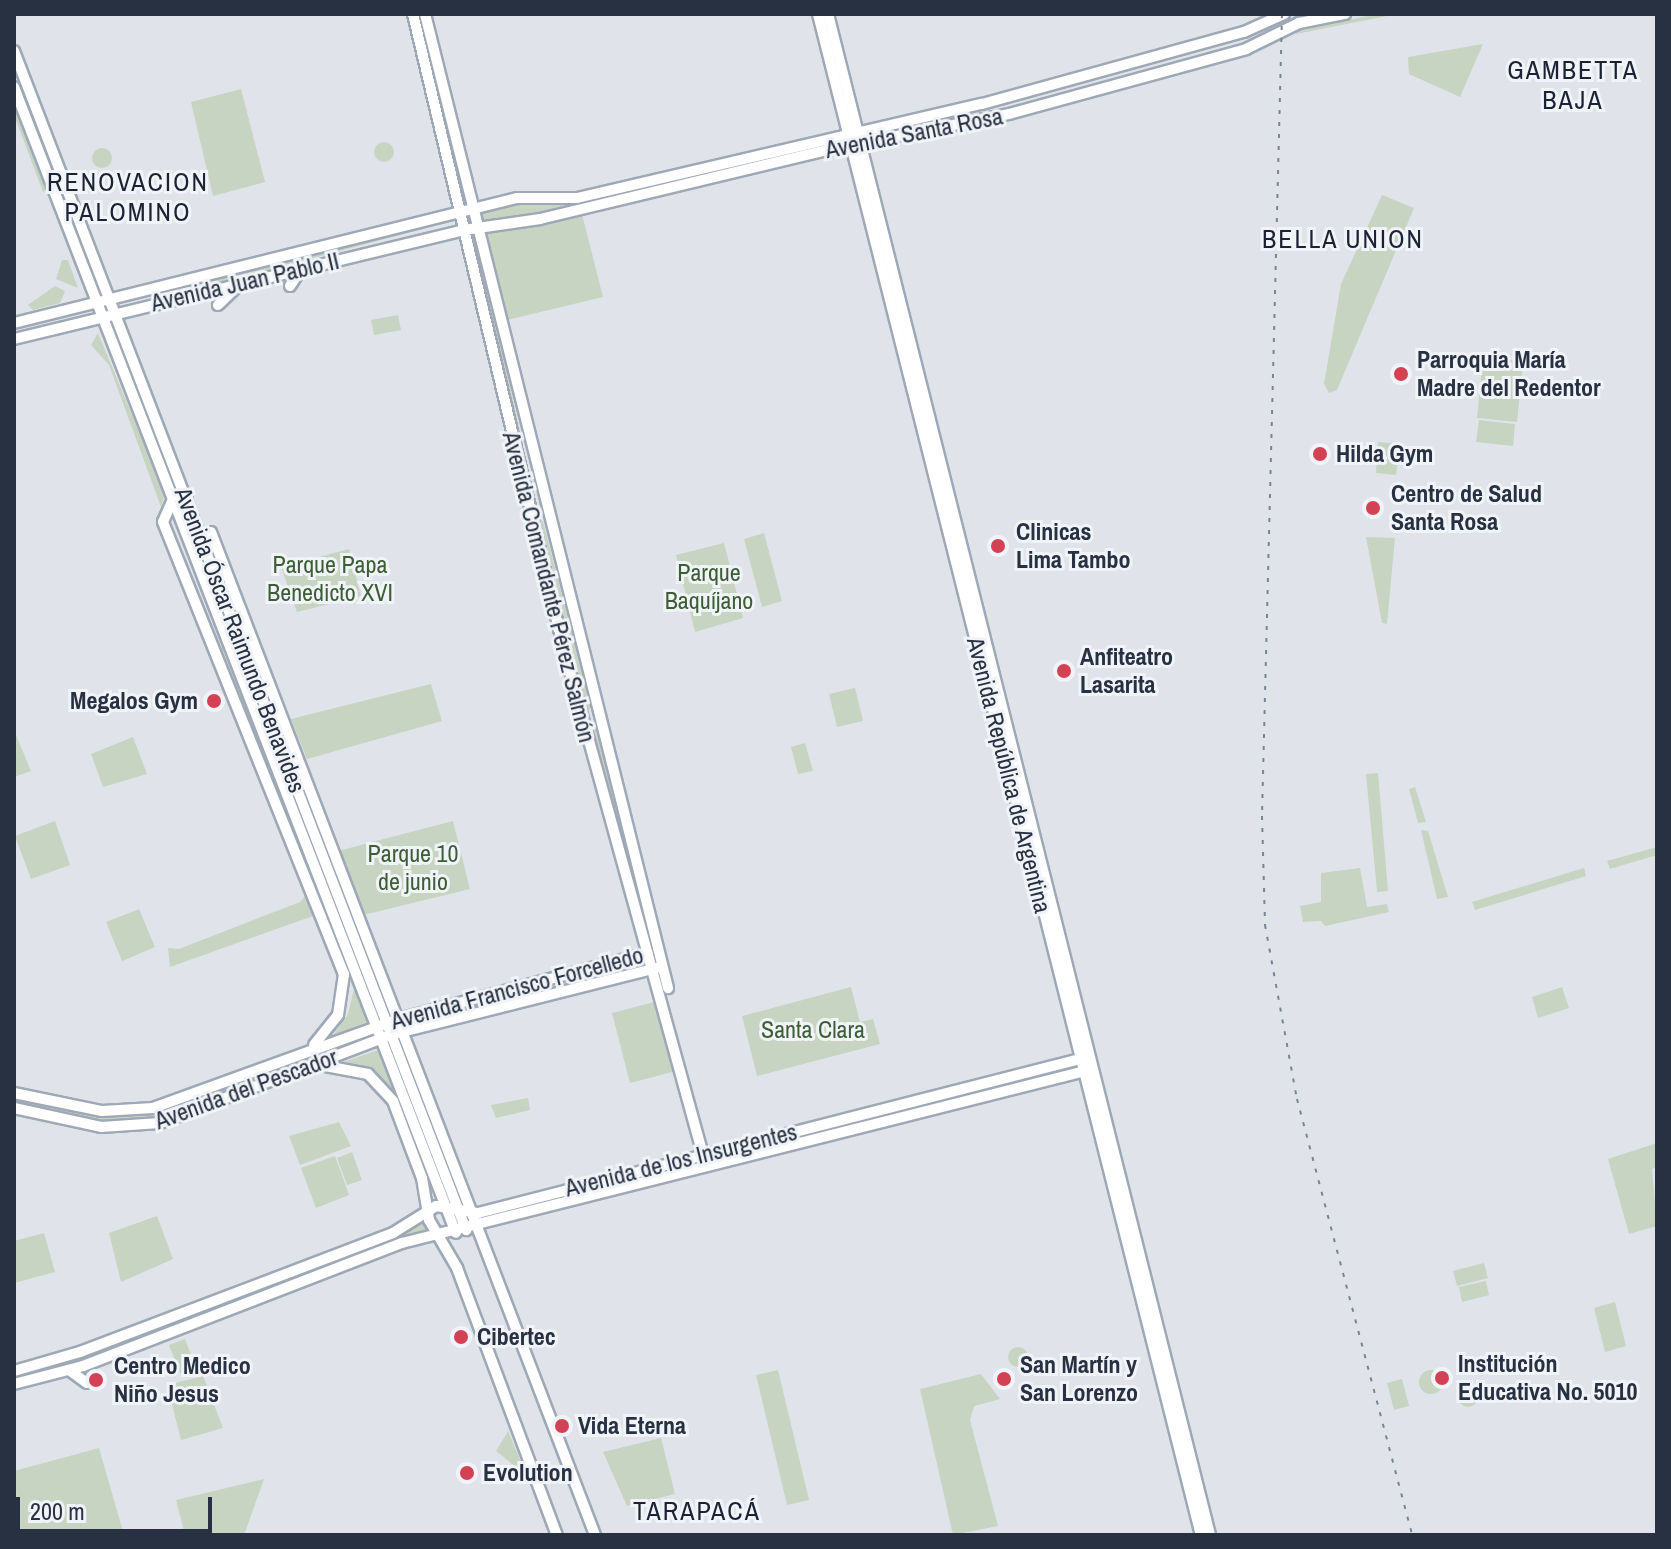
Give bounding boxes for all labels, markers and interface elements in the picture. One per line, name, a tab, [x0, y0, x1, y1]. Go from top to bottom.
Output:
district label: GAMBETTA BAJA	[1507, 54, 1639, 116]
street label: Avenida Santa Rosa	[823, 102, 1005, 164]
district label: RENOVACION PALOMINO	[47, 166, 209, 228]
district label: BELLA UNION	[1262, 223, 1424, 255]
street label: Avenida Juan Pablo II	[148, 246, 342, 318]
place label: Parroquia María Madre del Redentor	[1417, 346, 1601, 402]
marker: Parroquia María Madre del Redentor	[1392, 365, 1410, 383]
street label: Avenida Comandante Pérez Salmón	[496, 429, 602, 745]
place label: Hilda Gym	[1336, 440, 1433, 468]
marker: Hilda Gym	[1311, 445, 1329, 463]
place label: Centro de Salud Santa Rosa	[1391, 480, 1542, 536]
street label: Avenida Óscar Raimundo Benavides	[168, 483, 312, 797]
marker: Centro de Salud Santa Rosa	[1362, 497, 1384, 519]
place label: Clinicas Lima Tambo	[1016, 518, 1130, 574]
marker: Clinicas Lima Tambo	[987, 535, 1009, 557]
park label: Parque Papa Benedicto XVI	[267, 551, 393, 607]
park label: Parque Baquíjano	[665, 559, 753, 615]
street label: Avenida República de Argentina	[961, 634, 1057, 916]
place label: Anfiteatro Lasarita	[1080, 643, 1173, 699]
marker: Anfiteatro Lasarita	[1055, 662, 1073, 680]
place label: Megalos Gym	[70, 687, 198, 715]
marker: Megalos Gym	[205, 692, 223, 710]
park label: Parque 10 de junio	[368, 840, 458, 896]
street label: Avenida Francisco Forcelledo	[388, 940, 646, 1036]
park label: Santa Clara	[761, 1016, 865, 1044]
street label: Avenida del Pescador	[151, 1043, 341, 1135]
street label: Avenida de los Insurgentes	[562, 1117, 800, 1203]
place label: Cibertec	[477, 1323, 556, 1351]
marker: Cibertec	[452, 1328, 470, 1346]
place label: Institución Educativa No. 5010	[1458, 1350, 1637, 1406]
place label: San Martín y San Lorenzo	[1020, 1351, 1138, 1407]
place label: Centro Medico Niño Jesus	[114, 1352, 251, 1408]
marker: Centro Medico Niño Jesus	[85, 1369, 107, 1391]
marker: Institución Educativa No. 5010	[1433, 1369, 1451, 1387]
marker: San Martín y San Lorenzo	[995, 1370, 1013, 1388]
place label: Vida Eterna	[578, 1412, 686, 1440]
marker: Vida Eterna	[553, 1417, 571, 1435]
place label: Evolution	[483, 1459, 573, 1487]
marker: Evolution	[458, 1464, 476, 1482]
scale bar	[20, 1481, 216, 1531]
text: 200 m	[30, 1495, 85, 1527]
district label: TARAPACÁ	[633, 1495, 761, 1527]

